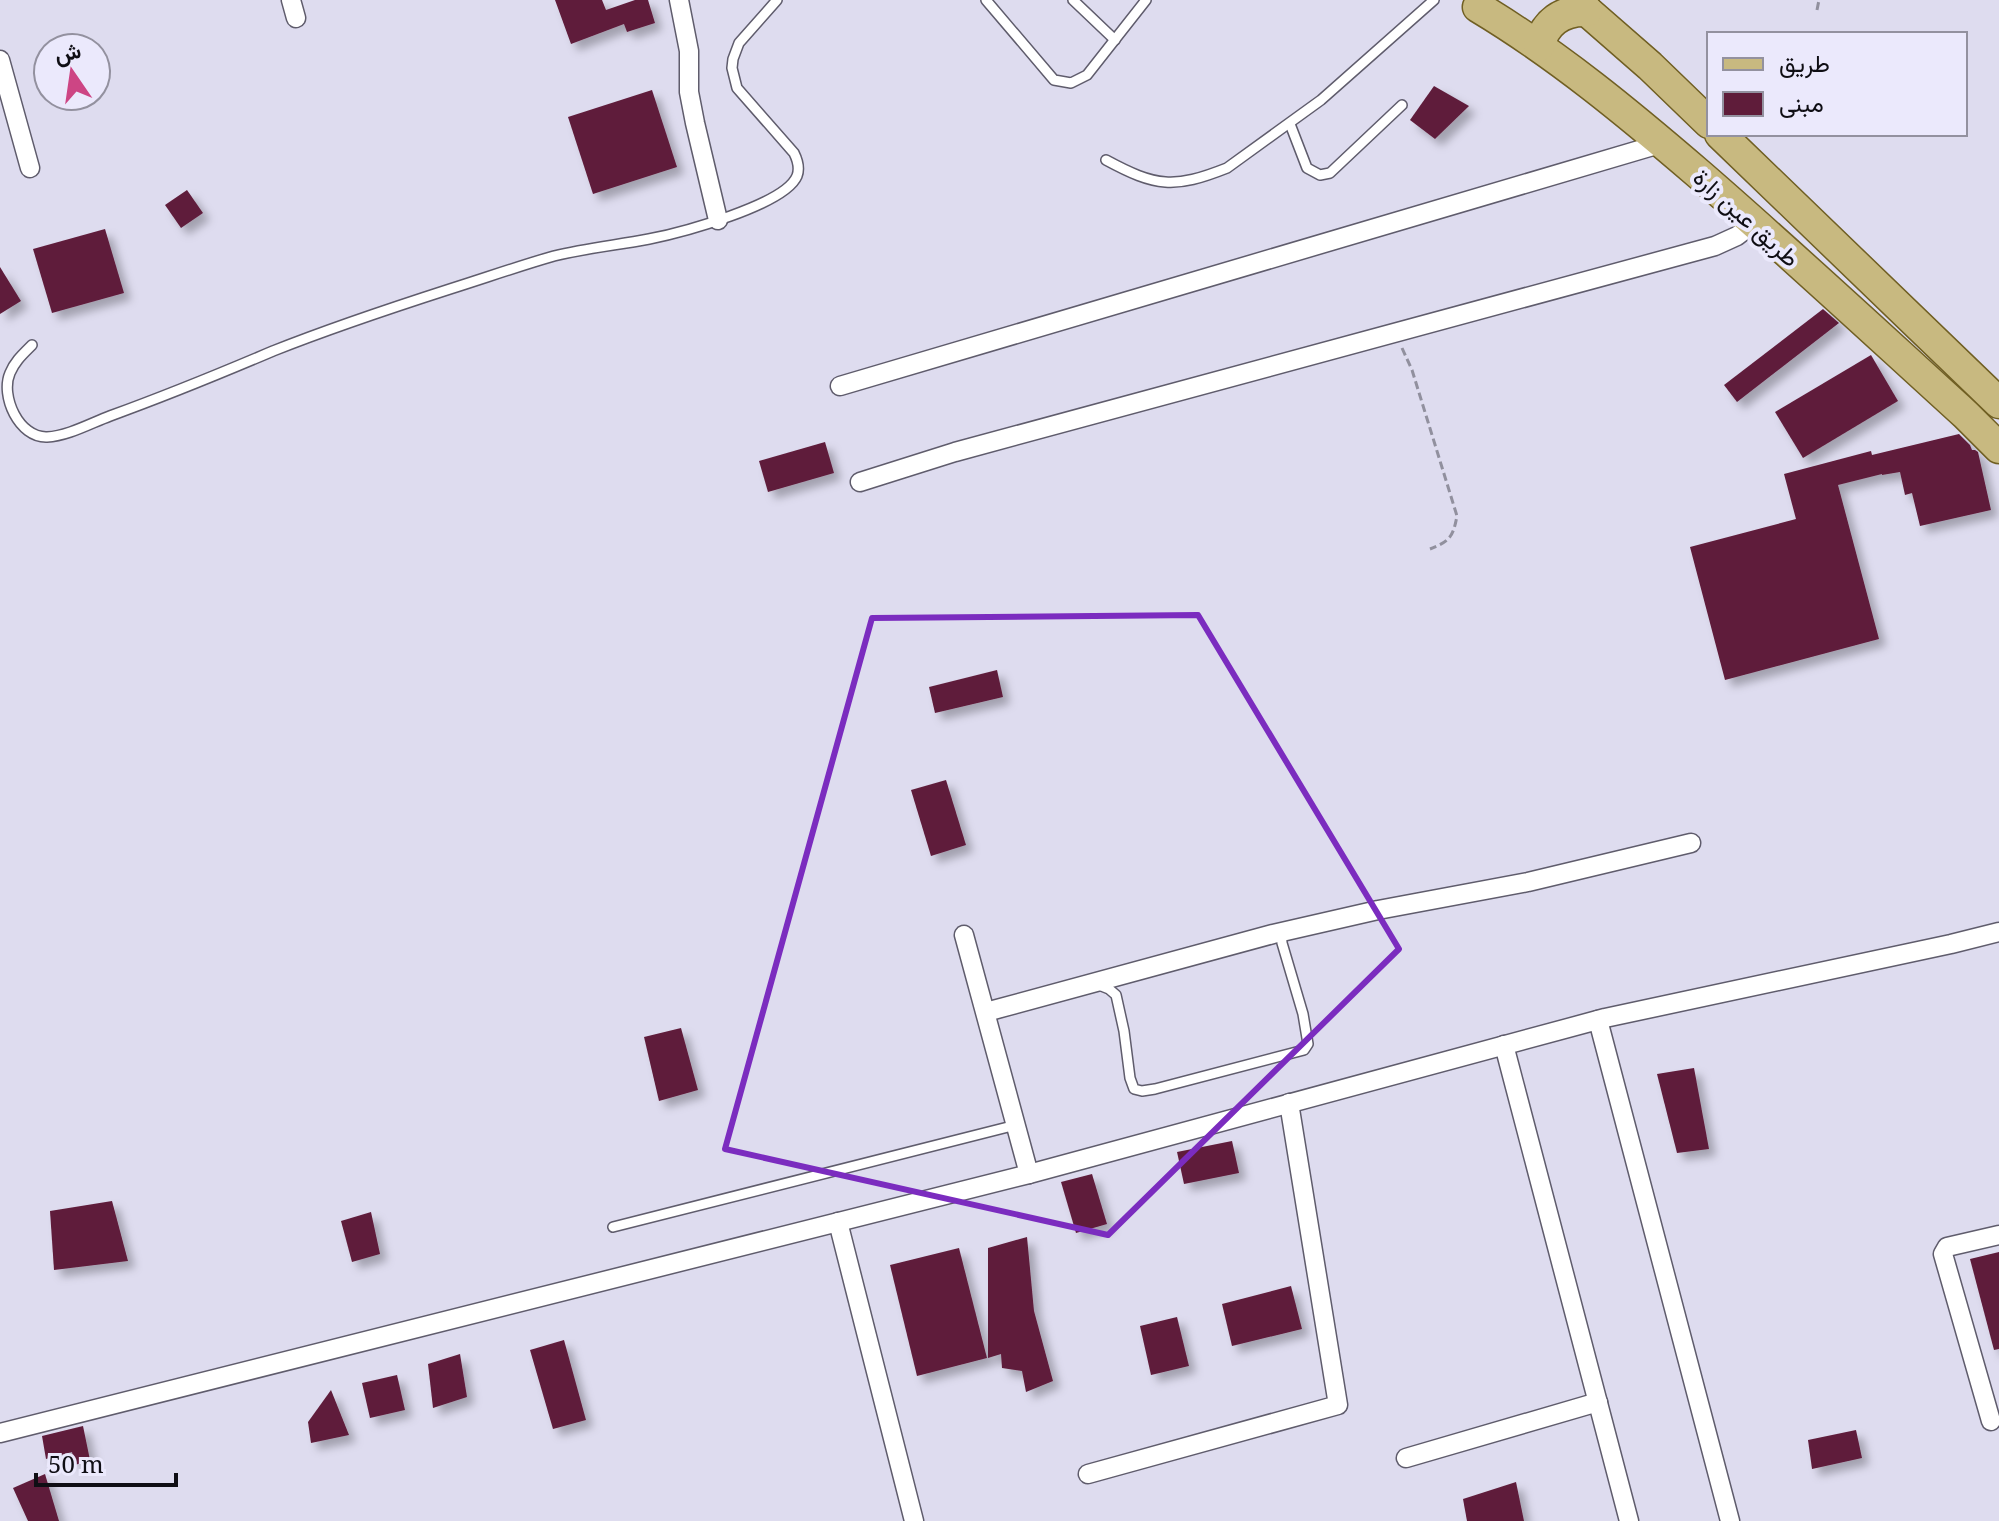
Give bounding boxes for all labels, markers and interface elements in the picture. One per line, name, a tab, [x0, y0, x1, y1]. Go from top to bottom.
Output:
north arrow	[32, 32, 112, 112]
legend	[1707, 32, 1967, 136]
text: ش	[51, 34, 84, 69]
text: طريق	[1779, 46, 1830, 79]
text: مبنى	[1779, 86, 1824, 119]
street label: طريق عين زارة	[1687, 160, 1807, 274]
scale bar	[36, 1437, 176, 1487]
text: 50 m	[48, 1447, 104, 1480]

